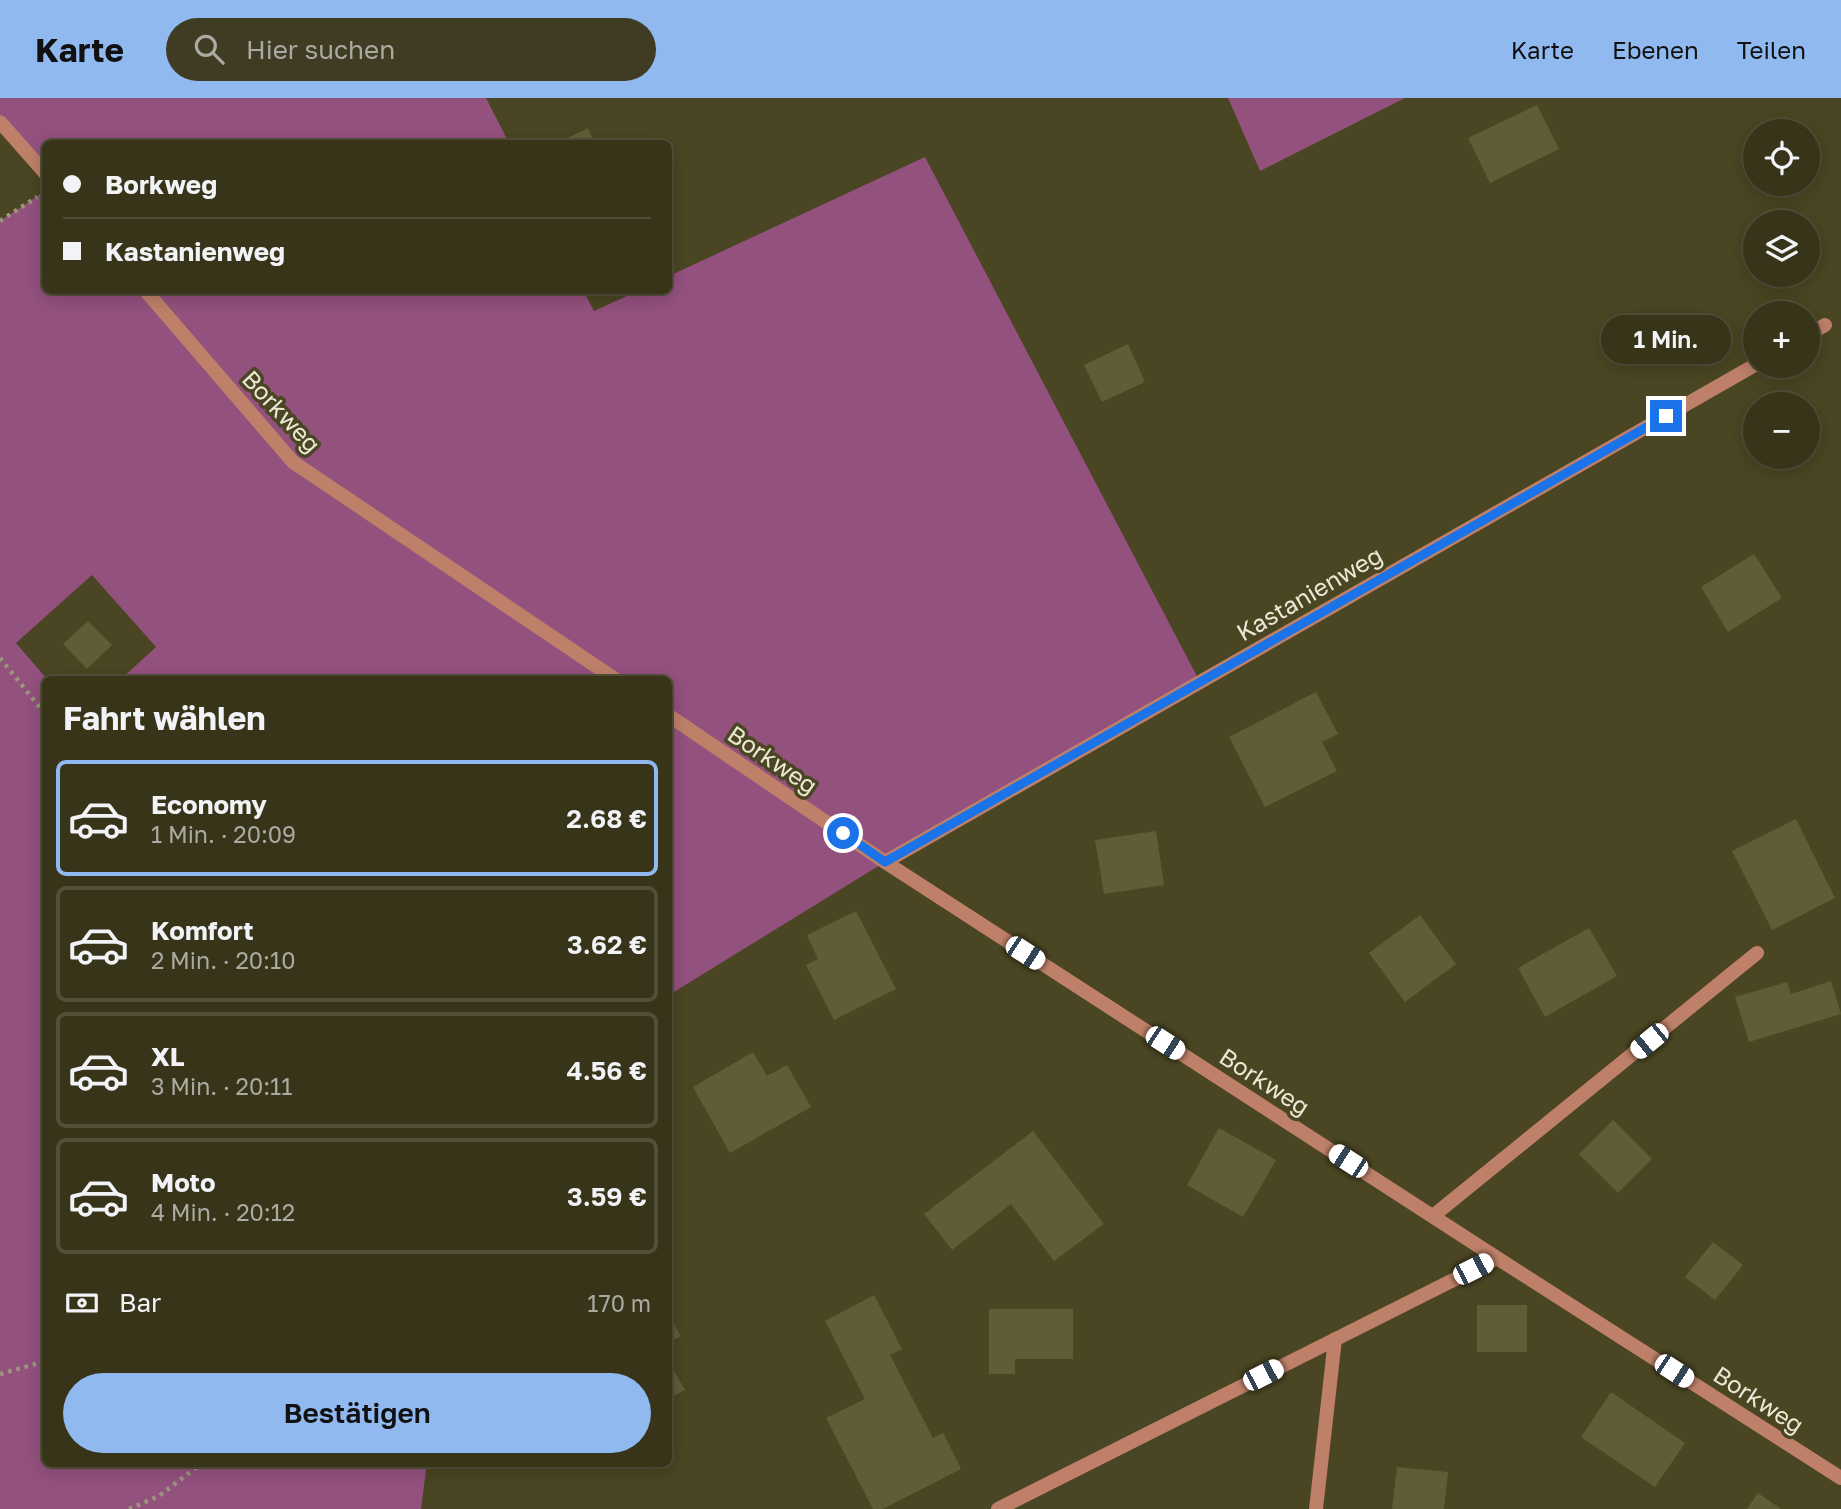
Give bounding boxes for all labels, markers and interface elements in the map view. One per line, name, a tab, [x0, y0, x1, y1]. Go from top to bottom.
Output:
search box	[166, 18, 656, 81]
text: Karte	[35, 30, 124, 69]
icon: search	[190, 30, 228, 68]
text: Hier suchen	[246, 34, 395, 65]
text: Karte	[1511, 35, 1574, 64]
text: Ebenen	[1612, 35, 1699, 64]
text: Teilen	[1737, 35, 1806, 64]
map controls	[1743, 119, 1820, 469]
button: locate	[1743, 119, 1820, 196]
text: Borkweg	[105, 169, 217, 200]
button: layers	[1743, 210, 1820, 287]
text: Kastanienweg	[105, 236, 285, 267]
button: +	[1743, 301, 1820, 378]
callout: 1 Min.	[1601, 314, 1731, 364]
text: 1 Min.	[1634, 325, 1698, 353]
street label: Borkweg	[237, 364, 327, 458]
button: −	[1743, 392, 1820, 469]
route end	[1650, 400, 1682, 432]
street label: Kastanienweg	[1231, 540, 1387, 646]
text: Fahrt wählen	[63, 699, 266, 737]
street label: Borkweg	[723, 719, 823, 799]
icon: car	[67, 787, 130, 850]
text: Economy	[151, 789, 267, 820]
text: 2.68 €	[566, 803, 647, 834]
route start	[827, 817, 859, 849]
text: 1 Min. · 20:09	[151, 820, 296, 848]
icon: car	[67, 913, 130, 976]
text: Komfort	[151, 915, 254, 946]
text: 3.62 €	[567, 929, 647, 960]
car	[1002, 933, 1049, 973]
text: 2 Min. · 20:10	[151, 946, 295, 974]
car	[1627, 1020, 1672, 1062]
car	[1142, 1023, 1189, 1063]
icon: car	[67, 1039, 130, 1102]
text: XL	[151, 1041, 185, 1072]
street label: Borkweg	[1215, 1041, 1315, 1121]
text: 4.56 €	[566, 1055, 647, 1086]
text: 3 Min. · 20:11	[151, 1072, 292, 1100]
car	[1325, 1141, 1372, 1181]
icon: car	[67, 1165, 130, 1228]
text: Moto	[151, 1167, 216, 1198]
text: 3.59 €	[567, 1181, 647, 1212]
text: 4 Min. · 20:12	[151, 1198, 295, 1226]
car	[1450, 1250, 1497, 1288]
icon: cash	[63, 1284, 101, 1322]
text: Bar	[119, 1287, 161, 1318]
text: 170 m	[587, 1289, 651, 1317]
car	[1651, 1351, 1698, 1391]
car	[1240, 1356, 1287, 1394]
street label: Borkweg	[1709, 1359, 1809, 1439]
button: Bestätigen	[63, 1373, 651, 1453]

